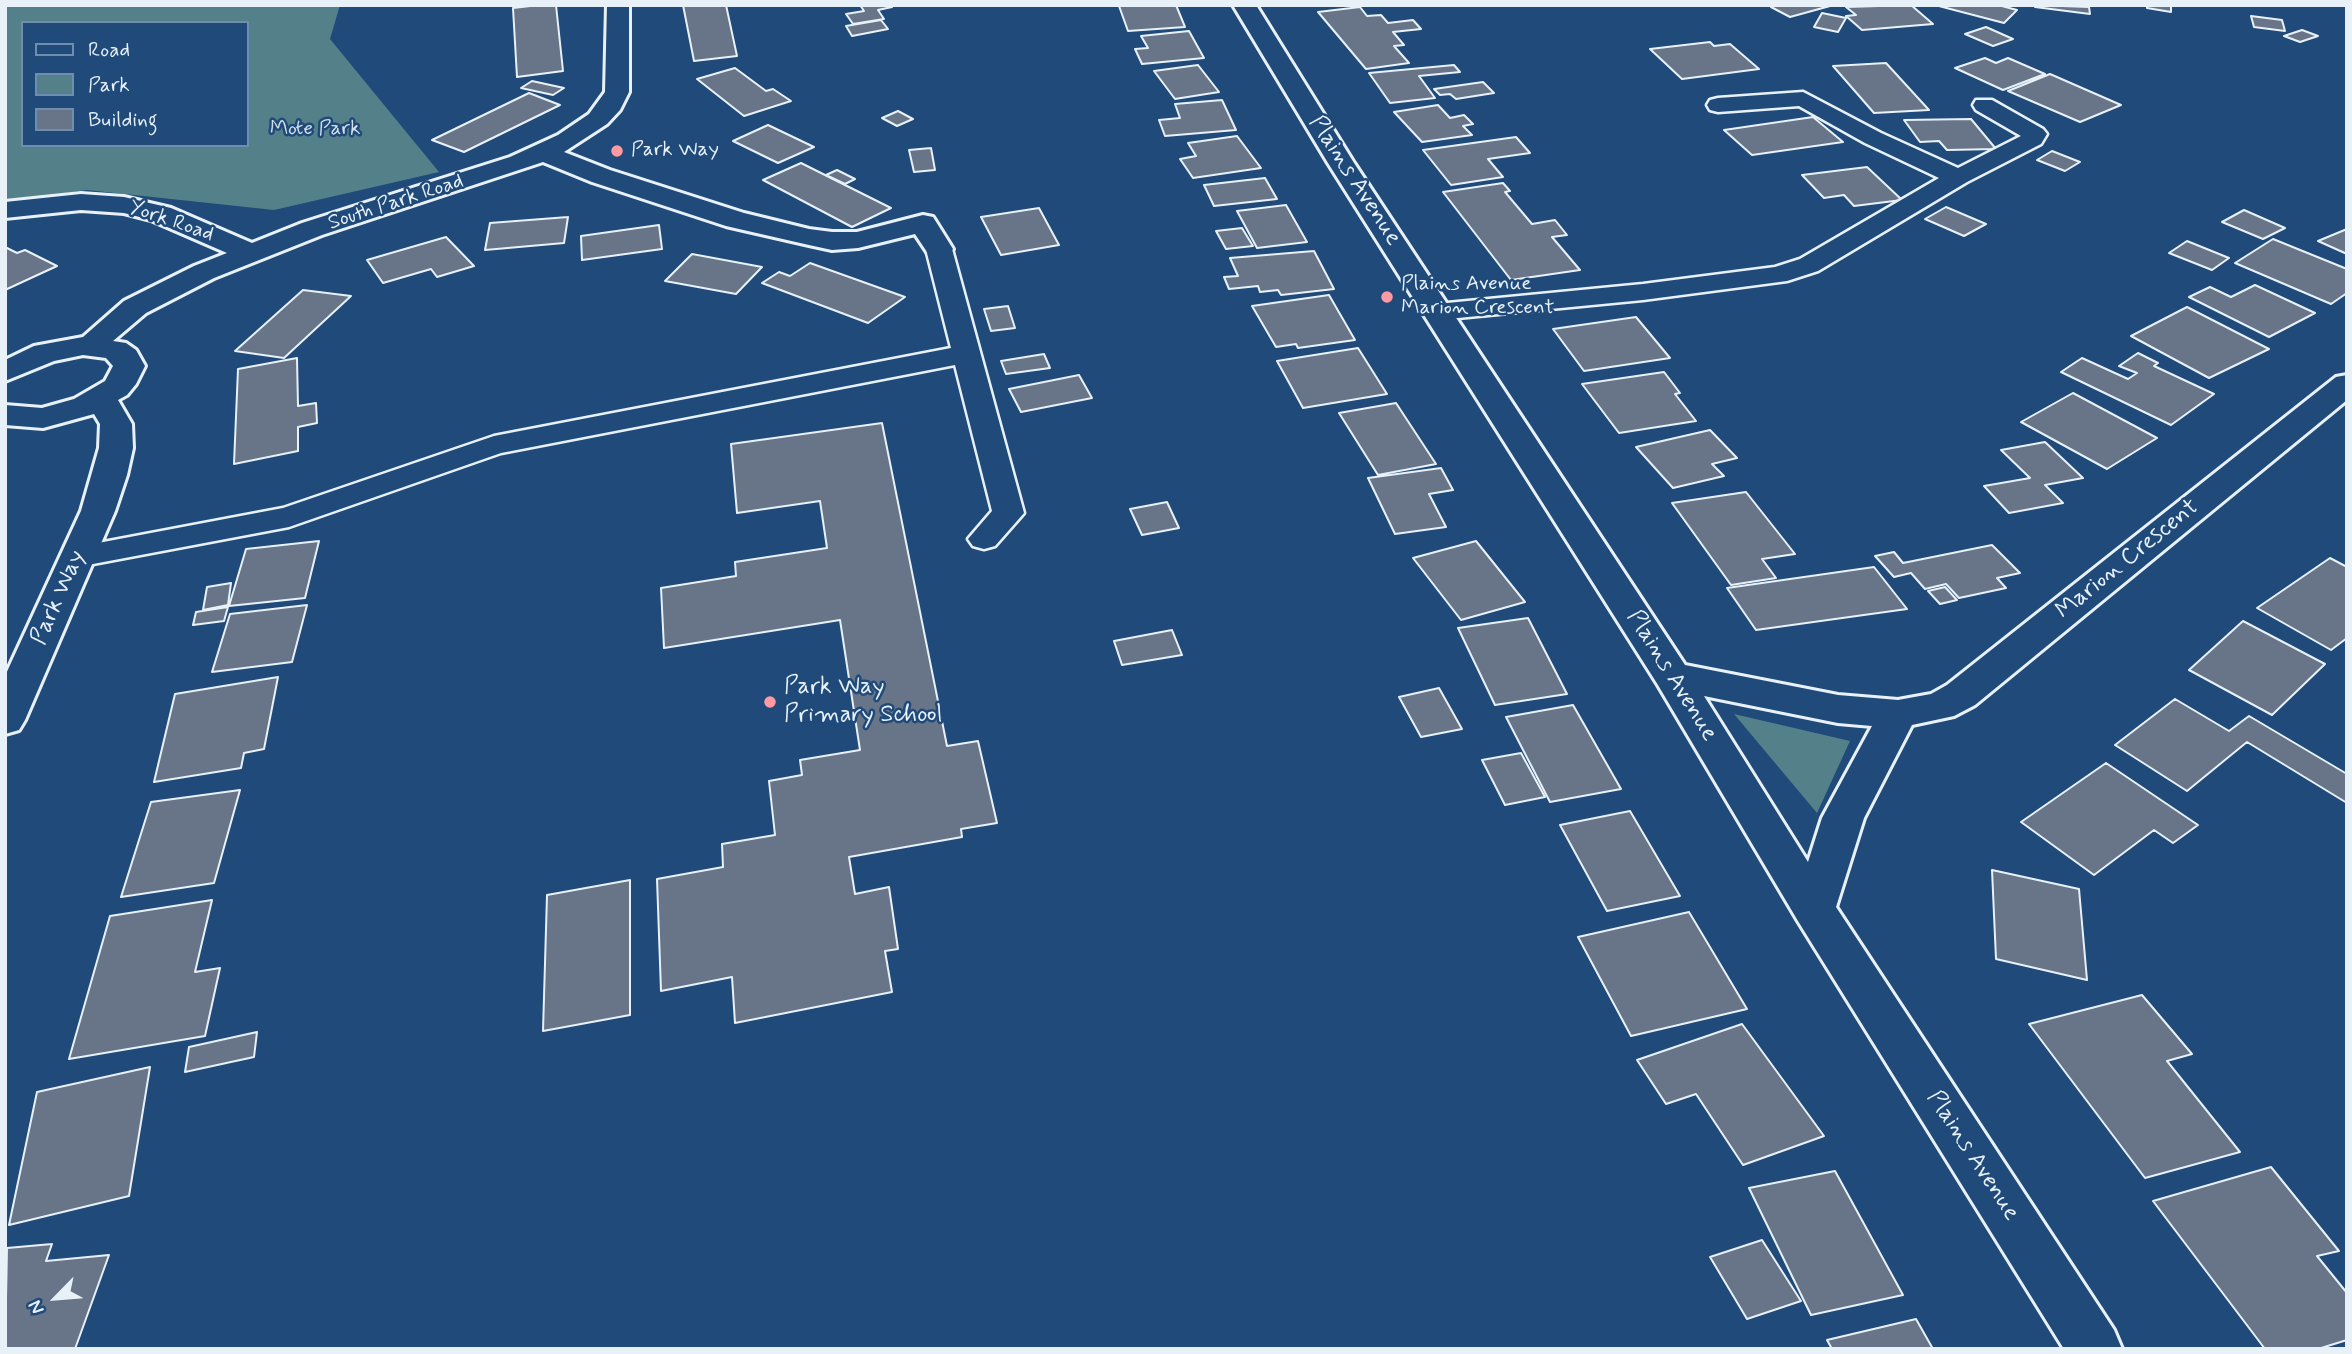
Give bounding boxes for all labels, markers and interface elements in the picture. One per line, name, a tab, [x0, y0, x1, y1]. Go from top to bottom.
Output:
legend	[21, 21, 248, 147]
text: Road	[88, 36, 130, 64]
text: Park	[88, 71, 130, 99]
text: Building	[88, 106, 158, 134]
street label: Plains Avenue	[1301, 111, 1407, 251]
park label: Mote Park	[270, 117, 360, 143]
place label: Park Way	[631, 138, 719, 164]
marker: Park Way	[609, 143, 625, 159]
street label: South Park Road	[325, 169, 467, 237]
street label: York Road	[125, 196, 217, 248]
place label: Plains Avenue Marion Crescent	[1401, 272, 1554, 322]
marker: Plains Avenue Marion Crescent	[1379, 289, 1395, 305]
street label: Marion Crescent	[2051, 494, 2205, 626]
street label: Park Way	[25, 546, 93, 650]
street label: Plains Avenue	[1619, 605, 1723, 747]
place label: Park Way Primary School	[784, 674, 942, 730]
marker: Park Way Primary School	[762, 694, 778, 710]
street label: Plains Avenue	[1919, 1086, 2025, 1226]
north arrow	[21, 1263, 91, 1333]
text: N	[23, 1296, 51, 1318]

